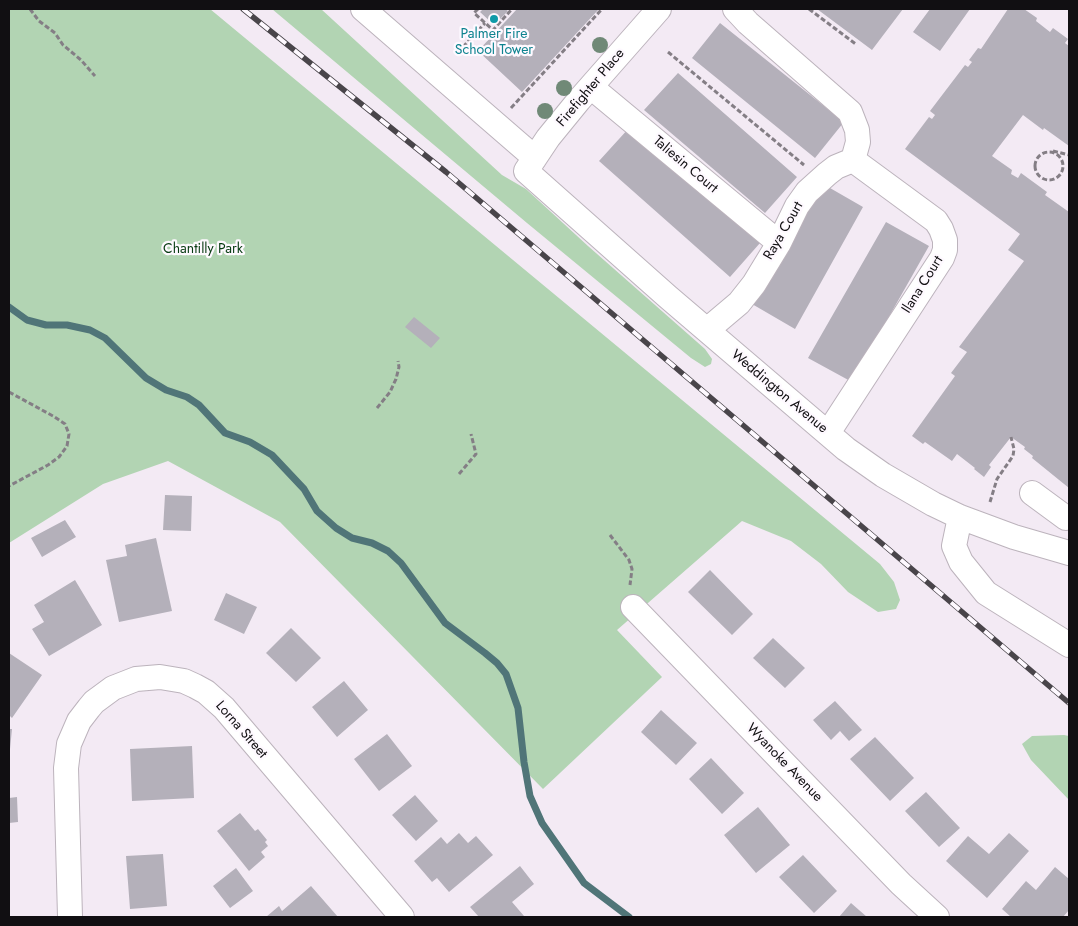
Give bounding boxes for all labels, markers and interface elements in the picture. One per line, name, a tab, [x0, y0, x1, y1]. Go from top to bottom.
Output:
marker: Palmer Fire School Tower	[488, 13, 500, 25]
place label: Palmer Fire School Tower	[455, 27, 533, 59]
street label: Firefighter Place	[554, 46, 628, 130]
street label: Taliesin Court	[649, 133, 721, 197]
street label: Raya Court	[761, 199, 807, 263]
park label: Chantilly Park	[163, 242, 243, 258]
street label: Ilana Court	[899, 253, 947, 317]
street label: Weddington Avenue	[727, 347, 831, 437]
street label: Lorna Street	[212, 698, 270, 762]
street label: Wyanoke Avenue	[742, 720, 826, 806]

